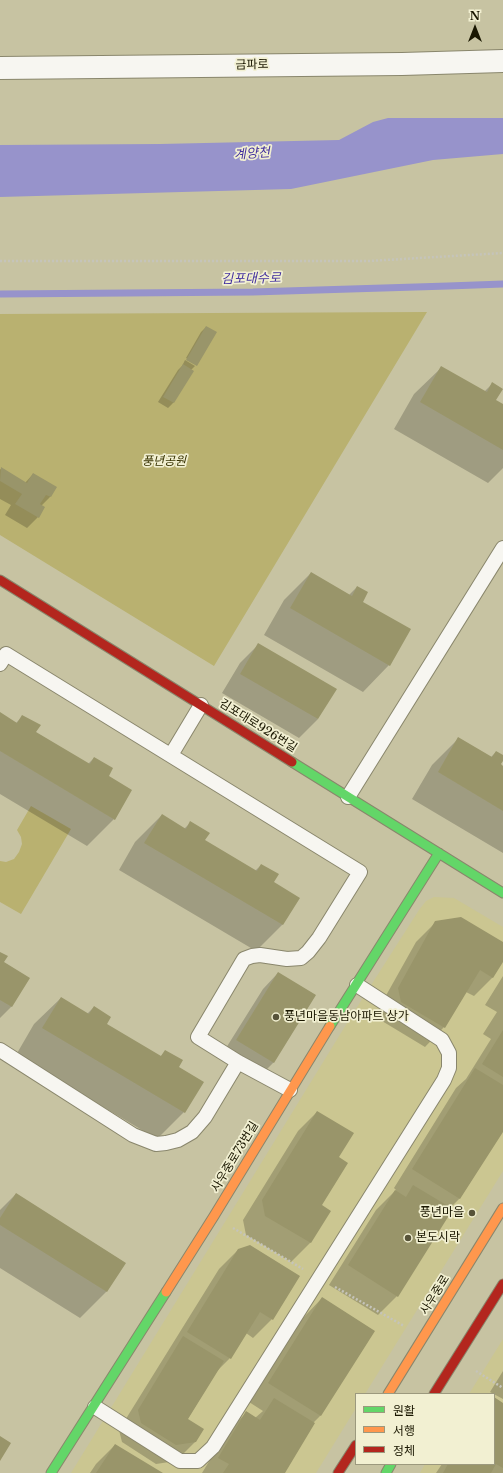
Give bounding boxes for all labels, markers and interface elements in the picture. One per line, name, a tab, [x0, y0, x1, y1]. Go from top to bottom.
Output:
north arrow	[455, 8, 495, 48]
text: N	[470, 9, 480, 23]
street label: 금파로	[235, 58, 269, 72]
water label: 계양천	[234, 145, 270, 163]
water label: 김포대수로	[221, 271, 281, 287]
park label: 풍년공원	[142, 455, 186, 469]
street label: 김포대로926번길	[216, 696, 300, 756]
place label: 풍년마을동남아파트 상가	[284, 1010, 409, 1024]
marker: 풍년마을동남아파트 상가	[271, 1012, 281, 1022]
street label: 사우중로73번길	[208, 1119, 262, 1195]
place label: 풍년마을	[420, 1206, 464, 1220]
marker: 풍년마을	[467, 1208, 477, 1218]
place label: 본도시락	[416, 1231, 460, 1245]
marker: 본도시락	[403, 1233, 413, 1243]
street label: 사우중로	[417, 1272, 453, 1318]
legend	[355, 1393, 495, 1465]
text: 원활	[393, 1403, 415, 1418]
text: 서행	[393, 1423, 415, 1438]
text: 정체	[393, 1443, 415, 1458]

